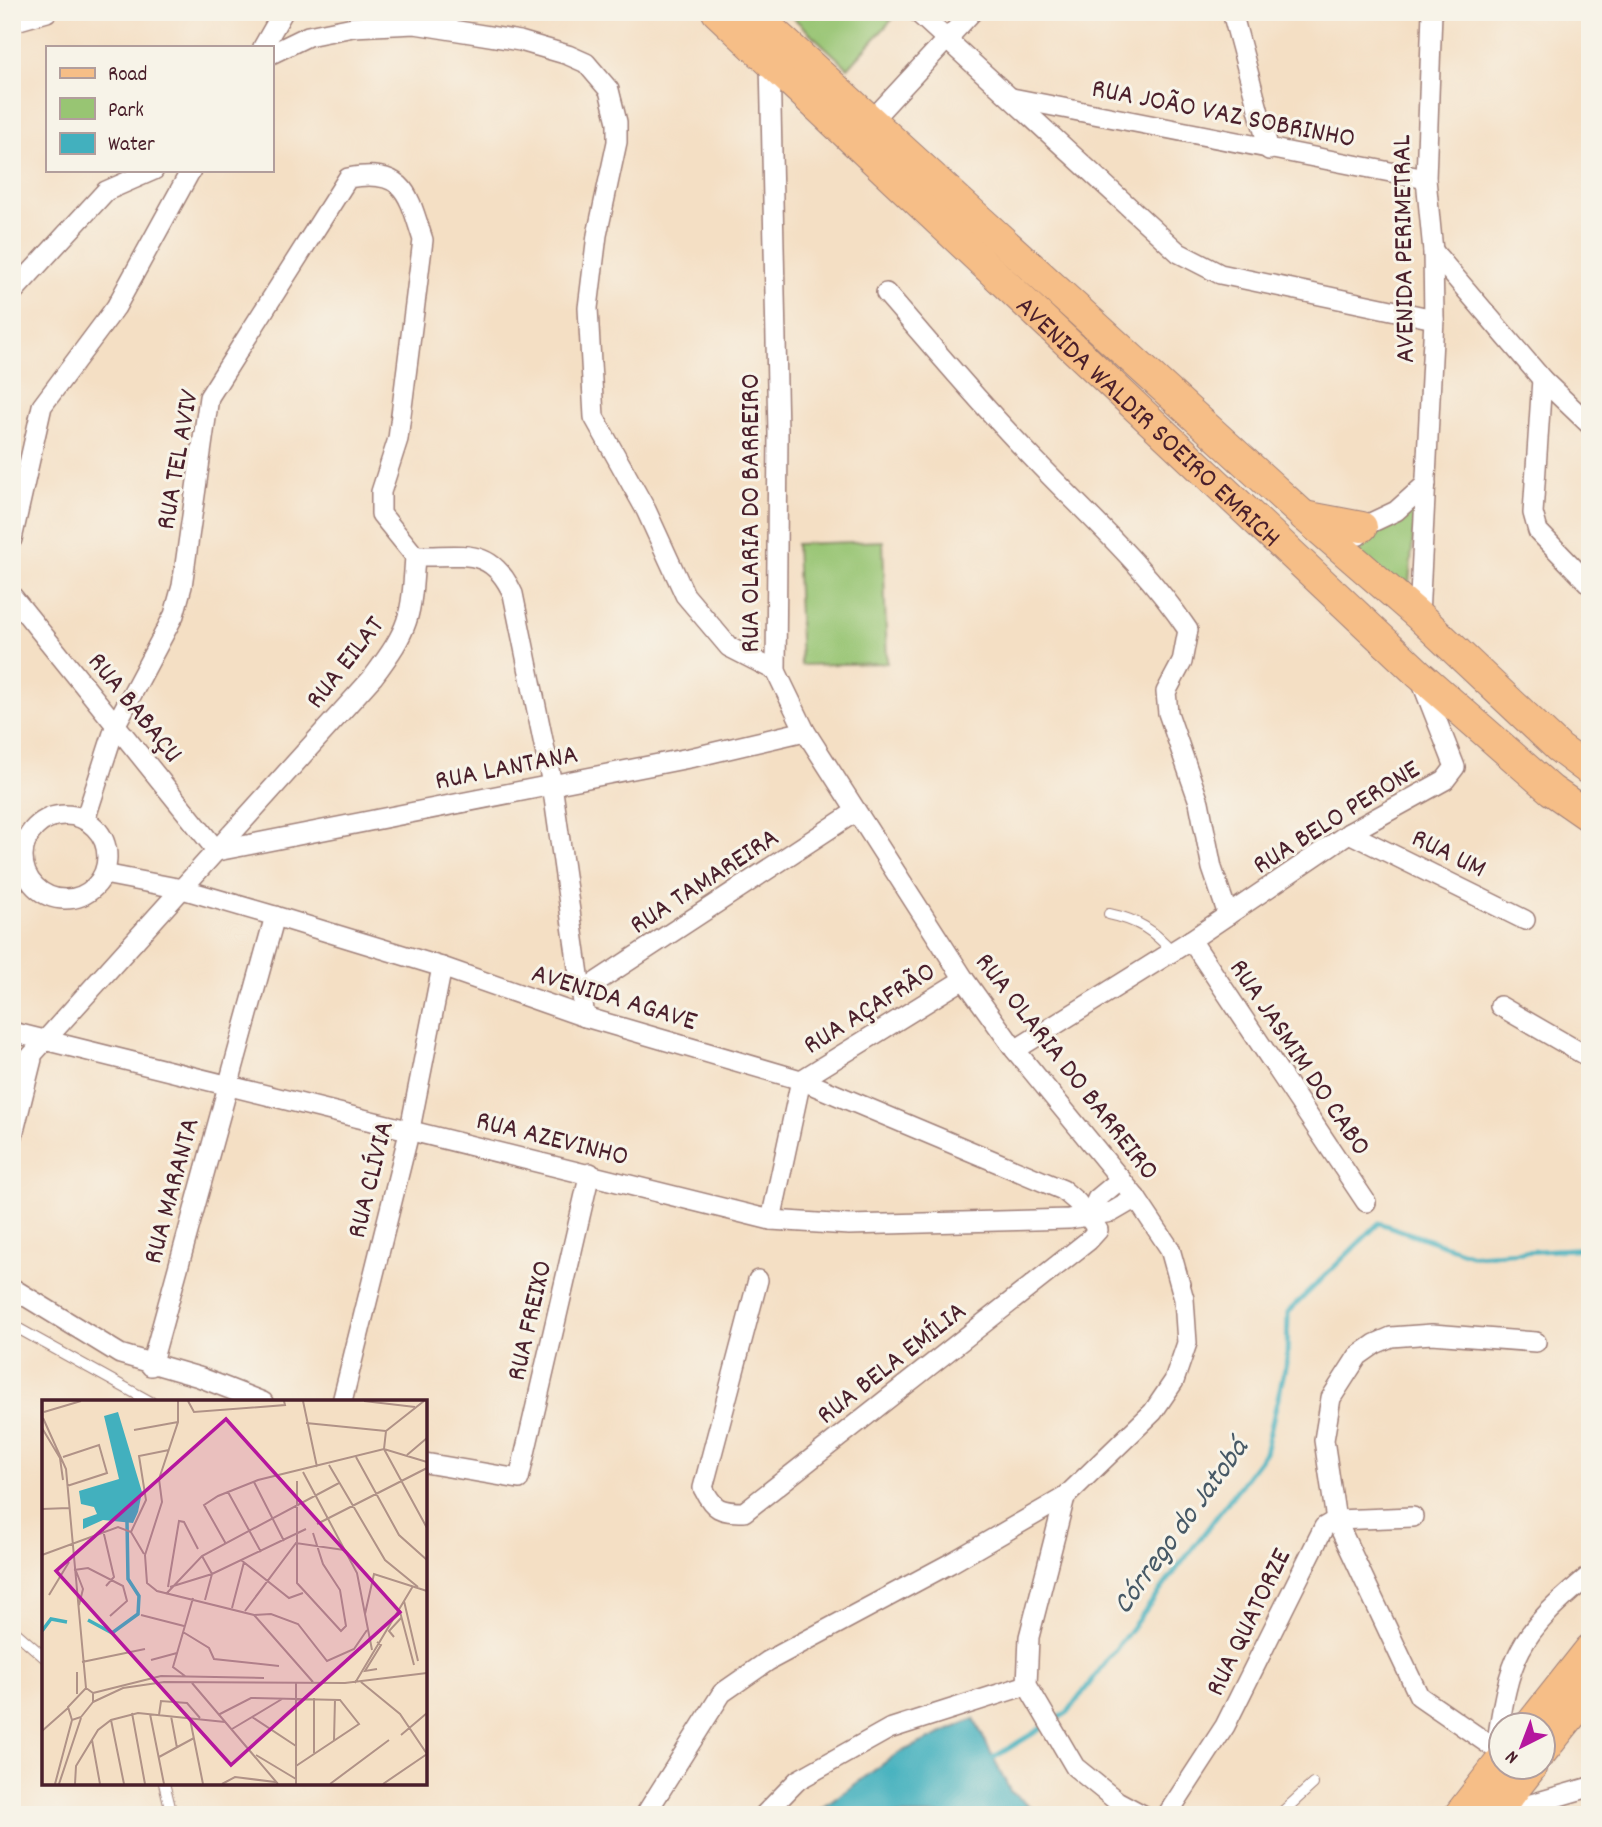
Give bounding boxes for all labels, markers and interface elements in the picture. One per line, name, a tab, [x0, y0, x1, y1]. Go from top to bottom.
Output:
legend	[46, 46, 273, 172]
text: Road	[108, 61, 147, 91]
street label: RUA JOÃO VAZ SOBRINHO	[1088, 71, 1358, 161]
text: Park	[108, 97, 144, 127]
text: Water	[108, 131, 155, 161]
street label: AVENIDA PERIMETRAL	[1384, 134, 1428, 364]
street label: AVENIDA WALDIR SOEIRO EMRICH	[1005, 289, 1288, 559]
street label: RUA OLARIA DO BARREIRO	[733, 373, 773, 653]
street label: RUA TEL AVIV	[148, 386, 212, 533]
street label: RUA EILAT	[298, 609, 396, 719]
street label: RUA BABAÇU	[76, 645, 190, 773]
street label: RUA LANTANA	[432, 736, 582, 803]
street label: RUA BELO PERONE	[1246, 752, 1429, 887]
street label: RUA TAMAREIRA	[623, 820, 788, 947]
street label: RUA UM	[1404, 820, 1492, 891]
street label: RUA OLARIA DO BARREIRO	[963, 946, 1167, 1191]
street label: RUA JASMIM DO CABO	[1217, 952, 1379, 1165]
street label: RUA AÇAFRÃO	[797, 954, 944, 1067]
street label: AVENIDA AGAVE	[526, 956, 701, 1044]
street label: RUA AZEVINHO	[471, 1103, 632, 1179]
street label: RUA MARANTA	[135, 1114, 213, 1269]
street label: RUA CLÍVIA	[339, 1117, 407, 1243]
street label: RUA FREIXO	[499, 1257, 565, 1385]
street label: RUA BELA EMÍLIA	[810, 1294, 976, 1436]
inset map	[42, 1400, 427, 1785]
water label: Córrego do Jatobá	[1104, 1428, 1263, 1625]
street label: RUA QUATORZE	[1197, 1542, 1304, 1704]
north arrow	[1486, 1712, 1556, 1782]
text: N	[1500, 1743, 1525, 1769]

